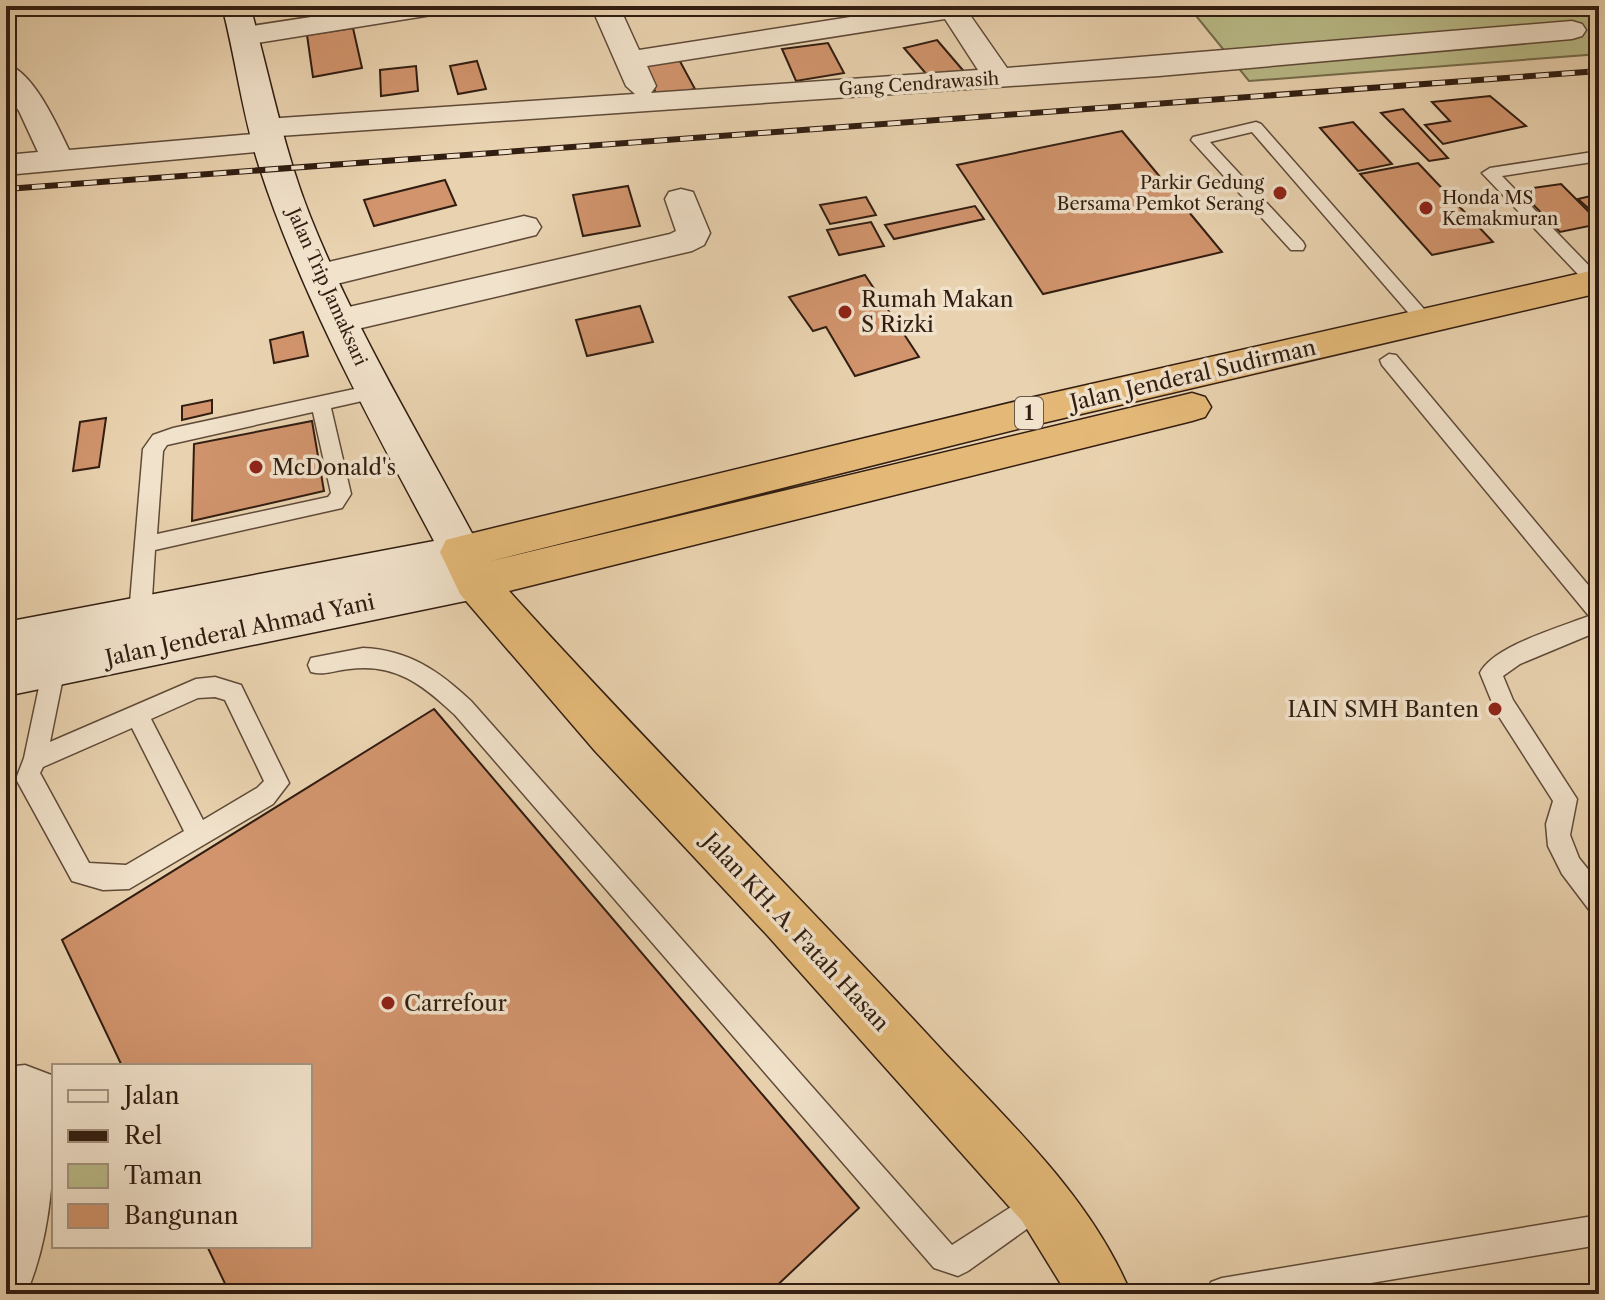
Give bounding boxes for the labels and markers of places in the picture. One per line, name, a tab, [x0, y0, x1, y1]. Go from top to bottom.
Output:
place label: Parkir Gedung Bersama Pemkot Serang	[1057, 172, 1264, 215]
marker: Parkir Gedung Bersama Pemkot Serang	[1271, 184, 1289, 202]
place label: Honda MS Kemakmuran	[1442, 187, 1558, 230]
marker: Honda MS Kemakmuran	[1417, 199, 1435, 217]
place label: Rumah Makan S Rizki	[861, 286, 1014, 338]
marker: Rumah Makan S Rizki	[836, 303, 854, 321]
place label: McDonald's	[272, 454, 396, 481]
marker: McDonald's	[247, 458, 265, 476]
place label: IAIN SMH Banten	[1287, 696, 1479, 723]
marker: IAIN SMH Banten	[1486, 700, 1504, 718]
place label: Carrefour	[404, 990, 507, 1017]
marker: Carrefour	[379, 994, 397, 1012]

